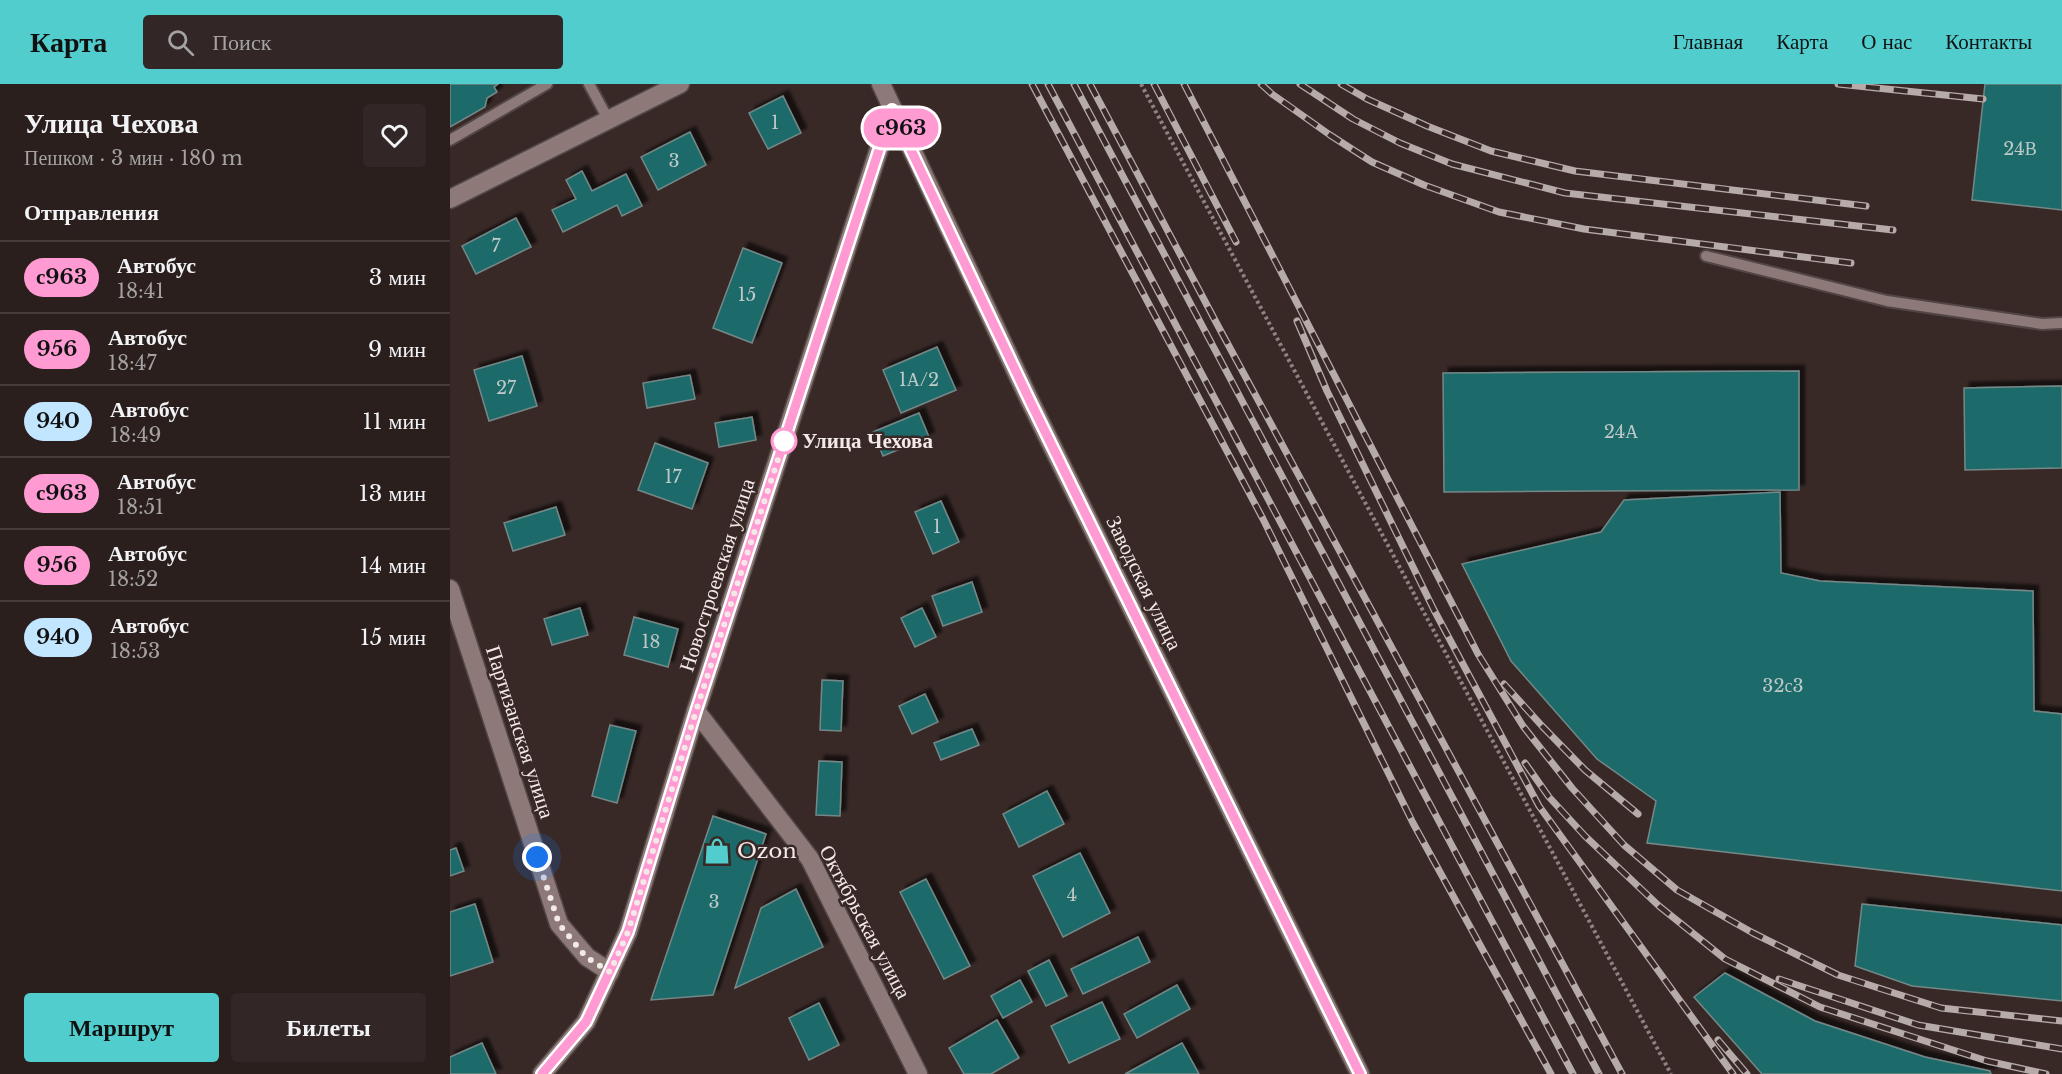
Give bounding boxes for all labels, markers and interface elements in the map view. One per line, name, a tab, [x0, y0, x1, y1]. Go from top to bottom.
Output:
search box	[143, 15, 563, 69]
text: Карта	[30, 25, 107, 60]
icon: search	[164, 26, 197, 59]
text: Поиск	[212, 29, 271, 56]
text: Главная	[1673, 29, 1743, 55]
text: Карта	[1776, 29, 1828, 55]
text: О нас	[1861, 29, 1912, 55]
text: Контакты	[1945, 29, 2032, 55]
button: heart	[363, 104, 426, 167]
text: Улица Чехова	[24, 106, 199, 141]
line badge: с963	[859, 108, 943, 147]
house number: 1	[771, 112, 779, 134]
text: с963	[875, 115, 927, 141]
house number: 24В	[2003, 138, 2037, 160]
text: Пешком · 3 мин · 180 m	[24, 146, 243, 170]
house number: 3	[668, 150, 680, 172]
text: Отправления	[24, 199, 159, 226]
house number: 7	[491, 235, 501, 257]
text: Автобус	[117, 252, 196, 279]
text: с963	[36, 264, 87, 290]
text: 3 мин	[369, 264, 426, 291]
text: 18:41	[117, 279, 164, 303]
house number: 15	[738, 284, 756, 306]
text: Автобус	[108, 324, 187, 351]
text: 956	[37, 336, 77, 362]
text: 9 мин	[368, 336, 426, 363]
text: 18:47	[108, 351, 156, 375]
house number: 1А/2	[899, 369, 939, 391]
house number: 27	[496, 377, 517, 399]
text: Автобус	[110, 396, 189, 423]
text: 940	[36, 408, 80, 434]
text: 11 мин	[363, 408, 426, 435]
house number: 24А	[1604, 421, 1638, 443]
text: 18:49	[110, 423, 161, 447]
marker: Улица Чехова	[771, 428, 797, 454]
place label: Улица Чехова	[802, 428, 933, 454]
house number: 17	[664, 466, 682, 488]
text: Автобус	[117, 468, 196, 495]
street label: Новостроевская улица	[673, 474, 761, 675]
text: с963	[36, 480, 87, 506]
text: 13 мин	[359, 480, 426, 507]
text: 18:51	[117, 495, 164, 519]
street label: Заводская улица	[1100, 512, 1188, 655]
house number: 1	[933, 516, 941, 538]
text: Автобус	[108, 540, 187, 567]
text: 956	[37, 552, 77, 578]
text: 14 мин	[360, 552, 426, 579]
text: 18:52	[108, 567, 158, 591]
text: Автобус	[110, 612, 189, 639]
text: 940	[36, 624, 80, 650]
text: 15 мин	[360, 624, 426, 651]
house number: 18	[642, 631, 660, 653]
text: 18:53	[110, 639, 160, 663]
street label: Партизанская улица	[480, 642, 560, 822]
house number: 32с3	[1762, 675, 1804, 697]
shop icon: Ozon	[702, 836, 732, 866]
place label: Ozon	[737, 838, 797, 864]
street label: Октябрьская улица	[814, 841, 917, 1004]
your location	[522, 842, 552, 872]
house number: 4	[1067, 884, 1077, 906]
house number: 3	[708, 891, 720, 913]
button: Маршрут	[24, 993, 219, 1062]
button: Билеты	[231, 993, 426, 1062]

